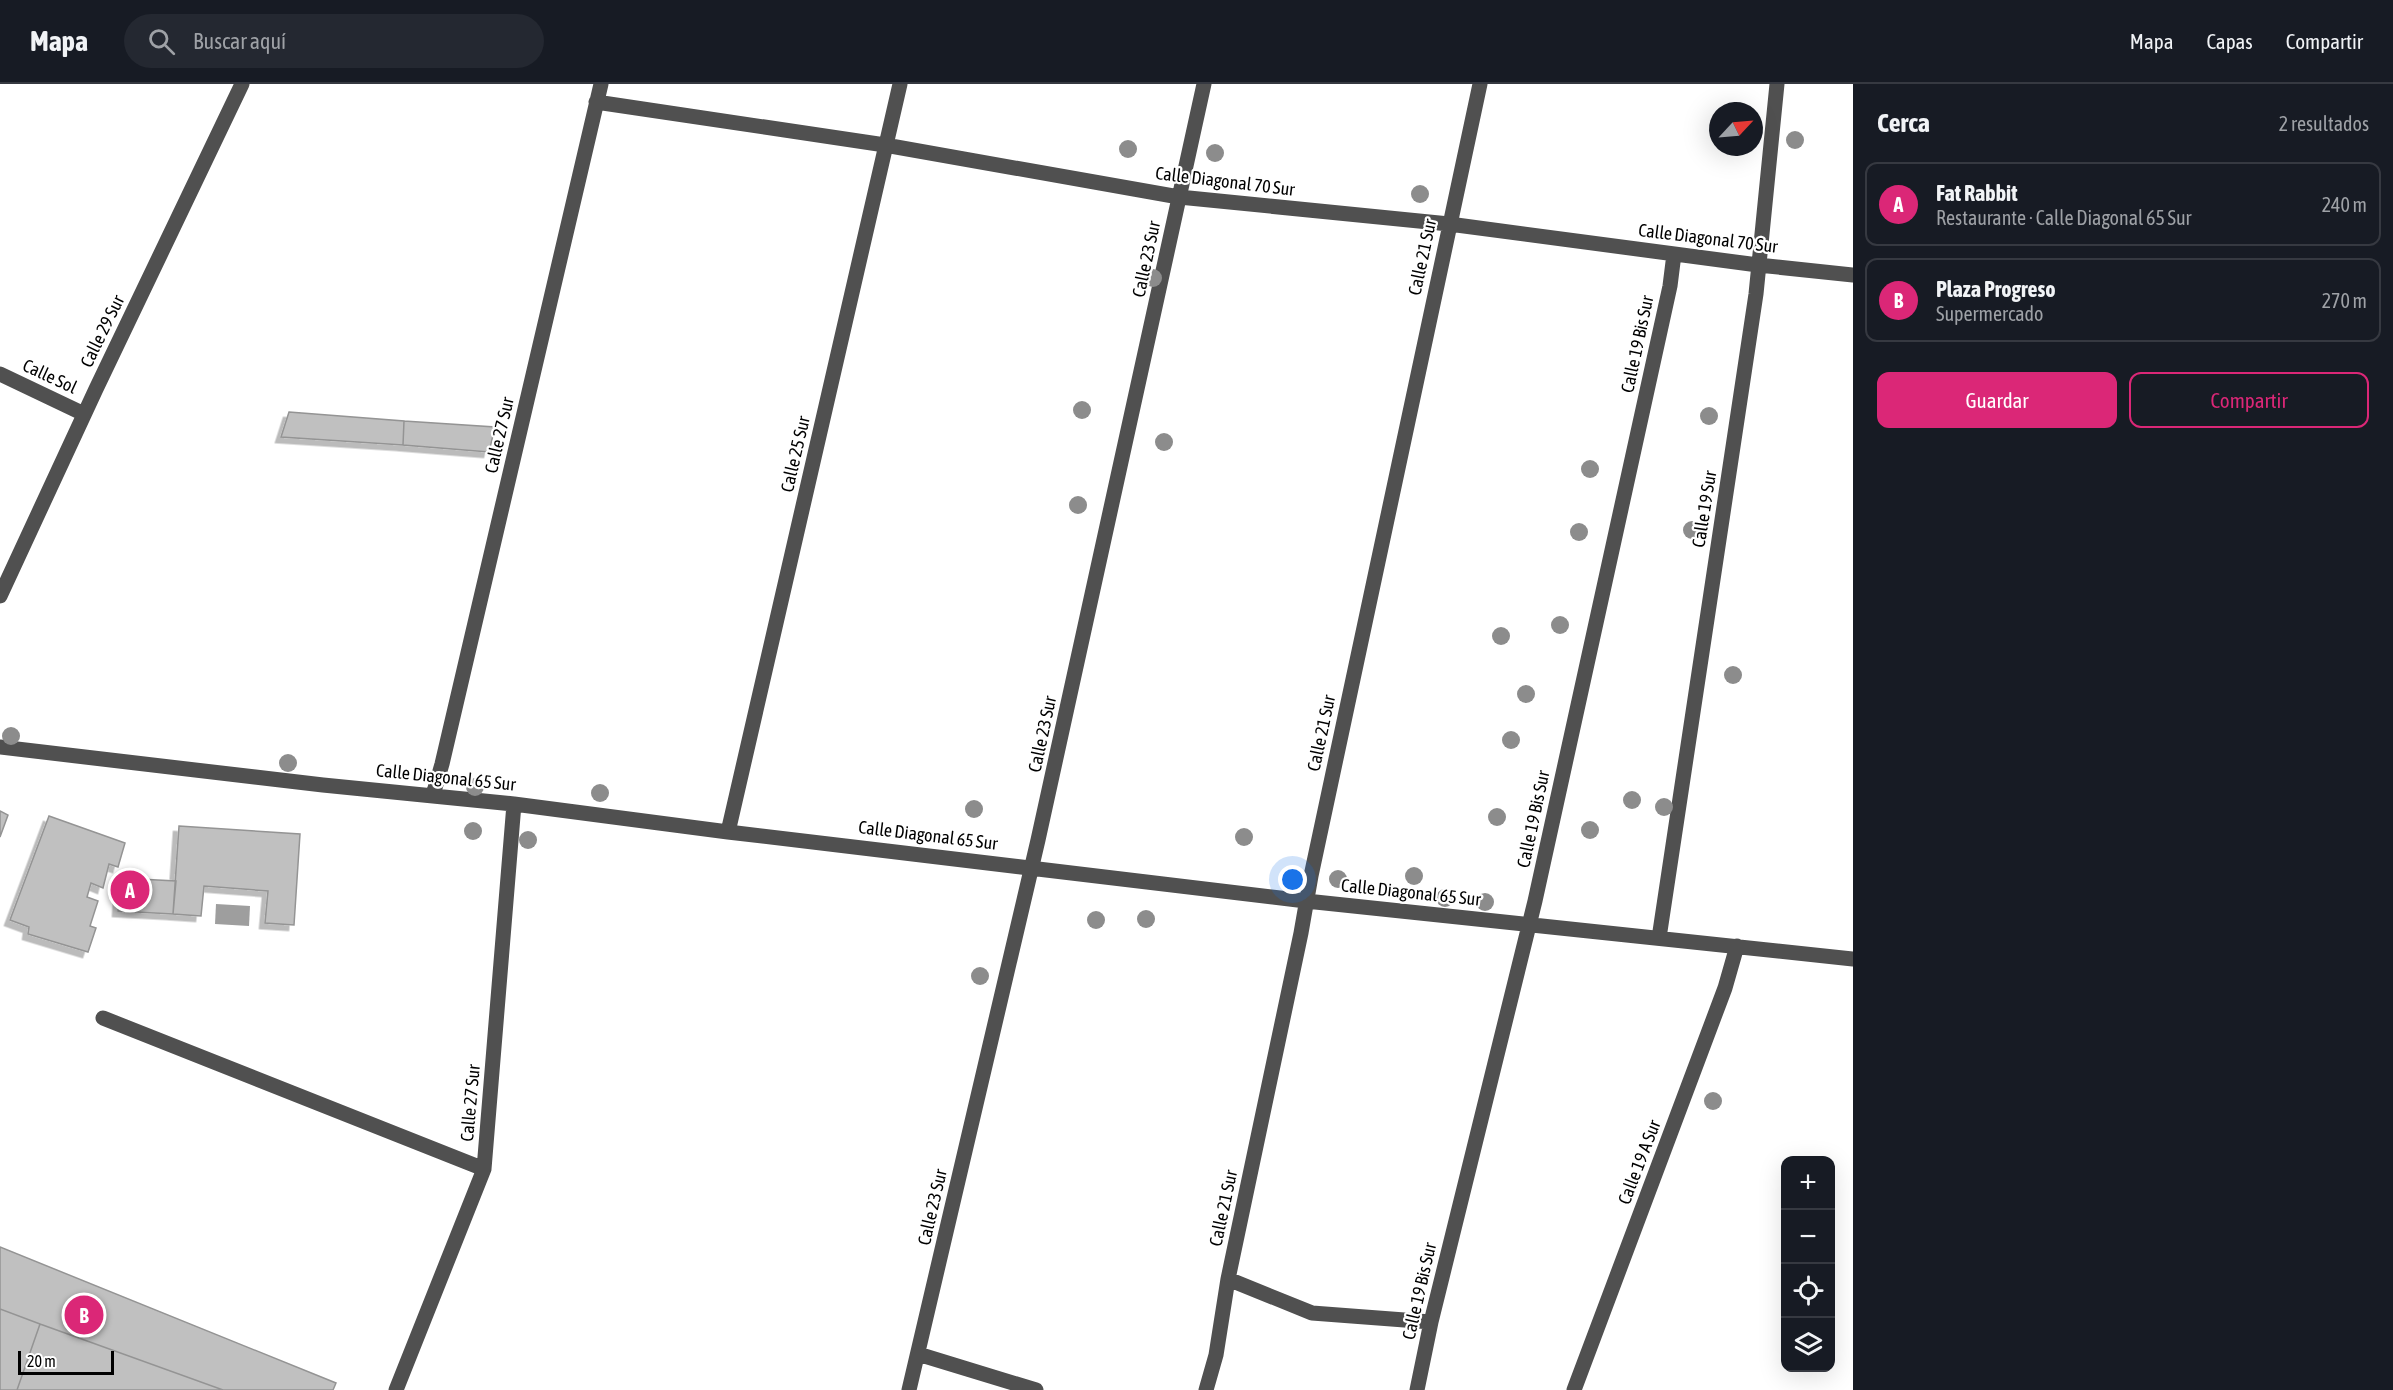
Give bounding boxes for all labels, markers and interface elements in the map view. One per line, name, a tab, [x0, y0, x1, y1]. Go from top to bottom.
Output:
search box	[124, 14, 544, 68]
text: Mapa	[30, 25, 88, 57]
icon: search	[145, 25, 178, 58]
text: Buscar aquí	[193, 28, 286, 54]
text: Mapa	[2130, 29, 2173, 53]
text: Capas	[2206, 29, 2253, 53]
text: Compartir	[2286, 29, 2363, 53]
north arrow	[1709, 102, 1763, 156]
text: Cerca	[1877, 108, 1930, 138]
text: 2 resultados	[2279, 112, 2369, 135]
street label: Calle Diagonal 70 Sur	[1154, 162, 1297, 200]
text: Fat Rabbit	[1936, 180, 2018, 206]
text: A	[1894, 193, 1903, 216]
text: 240 m	[2322, 193, 2367, 216]
text: Restaurante · Calle Diagonal 65 Sur	[1936, 206, 2192, 229]
street label: Calle 21 Sur	[1404, 216, 1440, 297]
street label: Calle 23 Sur	[1128, 218, 1164, 299]
street label: Calle Diagonal 70 Sur	[1637, 219, 1780, 257]
text: Plaza Progreso	[1936, 276, 2056, 302]
text: B	[1894, 289, 1903, 312]
text: 270 m	[2322, 289, 2367, 312]
street label: Calle 29 Sur	[76, 291, 129, 370]
street label: Calle 19 Bis Sur	[1616, 293, 1658, 395]
text: Supermercado	[1936, 302, 2043, 325]
street label: Calle Sol	[20, 354, 81, 398]
button: Guardar	[1877, 372, 2117, 428]
button: Compartir	[2129, 372, 2369, 428]
street label: Calle 27 Sur	[480, 394, 518, 475]
street label: Calle 25 Sur	[776, 413, 814, 494]
street label: Calle 19 Sur	[1688, 468, 1721, 549]
street label: Calle 21 Sur	[1303, 692, 1339, 773]
street label: Calle 23 Sur	[1024, 693, 1060, 774]
street label: Calle Diagonal 65 Sur	[375, 759, 517, 795]
street label: Calle 19 Bis Sur	[1512, 768, 1554, 870]
street label: Calle Diagonal 65 Sur	[857, 816, 1000, 854]
your location	[1278, 865, 1307, 894]
pin: A	[110, 868, 150, 912]
street label: Calle Diagonal 65 Sur	[1340, 874, 1482, 910]
street label: Calle 27 Sur	[456, 1063, 484, 1142]
street label: Calle 19 A Sur	[1613, 1116, 1665, 1207]
map controls	[1781, 1156, 1835, 1372]
button: +	[1781, 1156, 1835, 1210]
street label: Calle 23 Sur	[913, 1166, 951, 1247]
street label: Calle 21 Sur	[1205, 1167, 1241, 1248]
button: −	[1781, 1210, 1835, 1264]
street label: Calle 19 Bis Sur	[1398, 1240, 1441, 1342]
button: locate	[1781, 1264, 1835, 1318]
pin: B	[64, 1292, 104, 1338]
button: layers	[1781, 1318, 1835, 1372]
scale bar	[18, 1348, 114, 1376]
text: 20 m	[27, 1352, 56, 1370]

